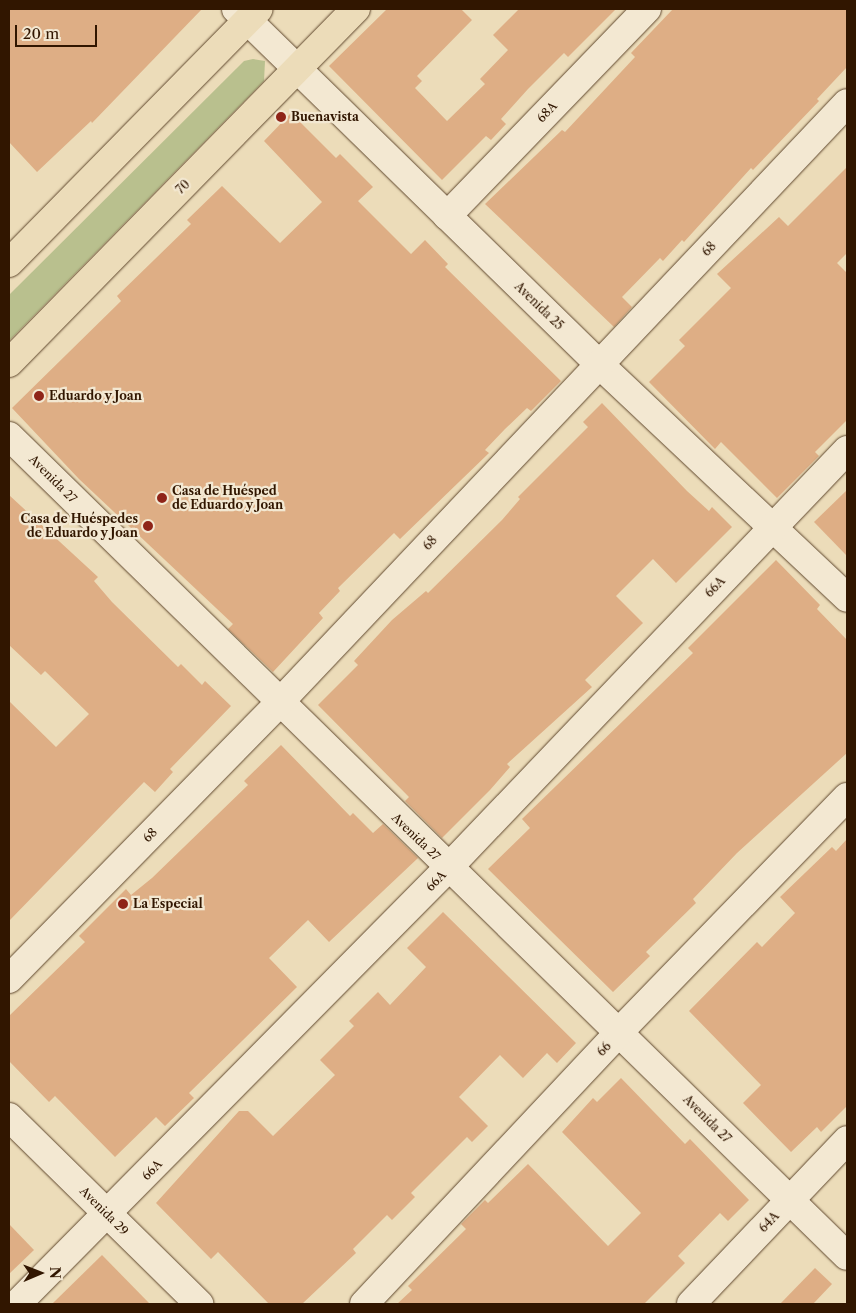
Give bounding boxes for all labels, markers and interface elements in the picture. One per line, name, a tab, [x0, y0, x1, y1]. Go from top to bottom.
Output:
scale bar	[18, 15, 100, 47]
text: 20 m	[23, 24, 59, 43]
street label: 68A	[534, 99, 560, 125]
place label: Buenavista	[291, 110, 359, 124]
marker: Buenavista	[275, 111, 287, 123]
street label: 70	[173, 177, 193, 197]
street label: 68	[699, 239, 719, 259]
street label: Avenida 25	[512, 279, 566, 333]
place label: Eduardo y Joan	[49, 389, 143, 403]
marker: Eduardo y Joan	[33, 390, 45, 402]
street label: Avenida 27	[26, 452, 80, 506]
place label: Casa de Huésped de Eduardo y Joan	[172, 484, 284, 512]
marker: Casa de Huésped de Eduardo y Joan	[156, 492, 168, 504]
place label: Casa de Huéspedes de Eduardo y Joan	[20, 512, 138, 540]
marker: Casa de Huéspedes de Eduardo y Joan	[142, 520, 154, 532]
street label: 68	[420, 533, 440, 553]
street label: 66A	[702, 574, 728, 600]
street label: Avenida 27	[389, 810, 443, 864]
street label: 68	[140, 825, 160, 845]
street label: 66A	[423, 868, 449, 894]
place label: La Especial	[133, 897, 203, 911]
marker: La Especial	[117, 898, 129, 910]
street label: 66	[594, 1039, 614, 1059]
street label: Avenida 27	[680, 1092, 734, 1146]
street label: 66A	[139, 1157, 165, 1183]
street label: Avenida 29	[77, 1184, 131, 1238]
street label: 64A	[756, 1209, 782, 1235]
north arrow	[15, 1248, 65, 1298]
text: N	[46, 1266, 64, 1279]

